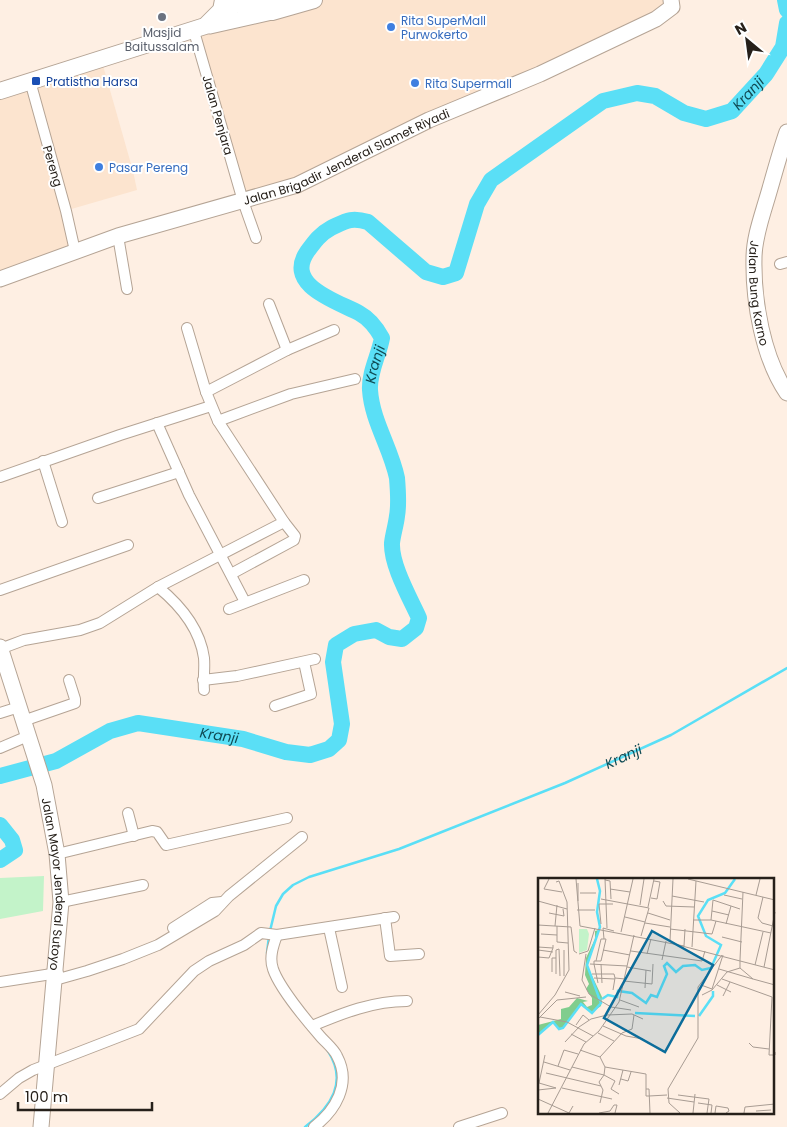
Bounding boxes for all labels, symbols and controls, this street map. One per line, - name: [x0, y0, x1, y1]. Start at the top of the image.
- marker: Masjid Baitussalam: [156, 11, 168, 23]
- place label: Rita SuperMall Purwokerto: [401, 12, 486, 43]
- north arrow: [722, 15, 772, 65]
- text: N: [731, 17, 750, 40]
- marker: Rita SuperMall Purwokerto: [385, 21, 397, 33]
- place label: Masjid Baitussalam: [125, 24, 199, 55]
- water label: Kranji: [728, 72, 769, 114]
- place label: Pratistha Harsa: [46, 73, 138, 90]
- street label: Jalan Penjara: [199, 73, 237, 157]
- marker: Pratistha Harsa: [30, 75, 42, 87]
- place label: Rita Supermall: [425, 75, 512, 92]
- marker: Rita Supermall: [409, 77, 421, 89]
- street label: Jalan Brigadir Jenderal Slamet Riyadi: [241, 104, 452, 208]
- street label: Pereng: [39, 143, 67, 189]
- place label: Pasar Pereng: [109, 159, 188, 176]
- marker: Pasar Pereng: [93, 161, 105, 173]
- street label: Jalan Bung Karno: [745, 239, 774, 348]
- water label: Kranji: [360, 342, 390, 385]
- water label: Kranji: [198, 723, 241, 748]
- water label: Kranji: [602, 739, 646, 774]
- street label: Jalan Mayor Jenderal Sutoyo: [38, 796, 70, 972]
- inset map: [538, 878, 774, 1114]
- scale bar: [18, 1080, 151, 1112]
- text: 100 m: [25, 1086, 68, 1107]

